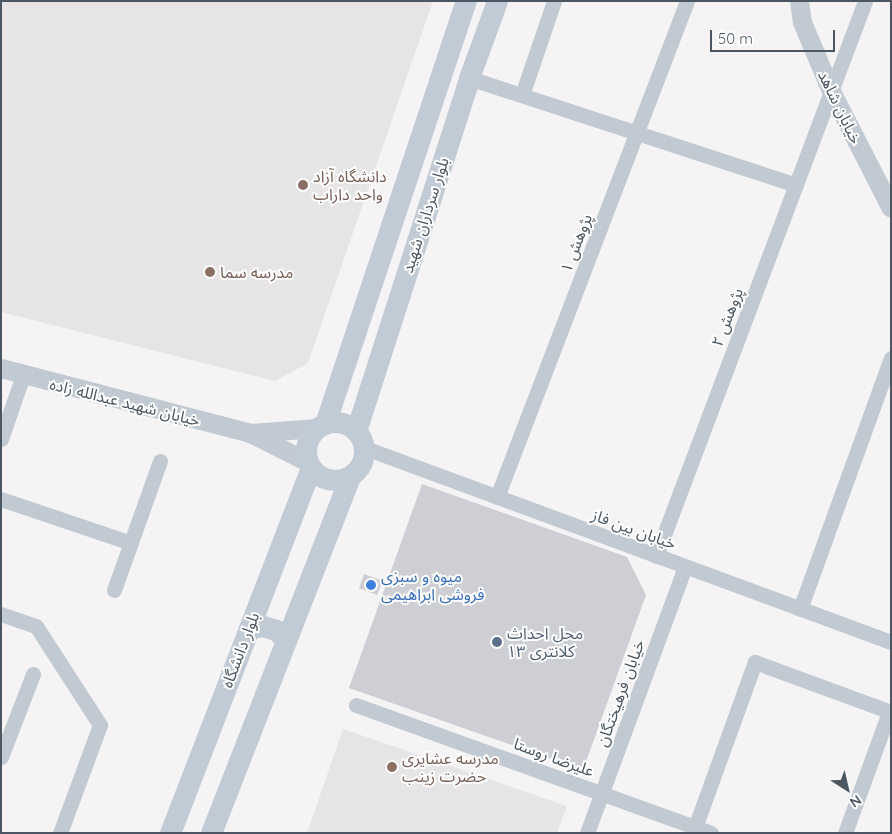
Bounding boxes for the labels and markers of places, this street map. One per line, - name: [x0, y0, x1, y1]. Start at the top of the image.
- place label: دانشگاه آزاد واحد داراب: [313, 166, 387, 204]
- marker: دانشگاه آزاد واحد داراب: [297, 179, 309, 191]
- place label: مدرسه سما: [220, 262, 293, 282]
- marker: مدرسه سما: [204, 266, 216, 278]
- place label: میوه و سبزی فروشی ابراهیمی: [381, 566, 484, 604]
- marker: میوه و سبزی فروشی ابراهیمی: [365, 579, 377, 591]
- place label: محل احداث کلانتری ۱۳: [507, 623, 583, 661]
- marker: محل احداث کلانتری ۱۳: [491, 636, 503, 648]
- place label: مدرسه عشایری حضرت زینب: [402, 748, 499, 786]
- marker: مدرسه عشایری حضرت زینب: [386, 761, 398, 773]

